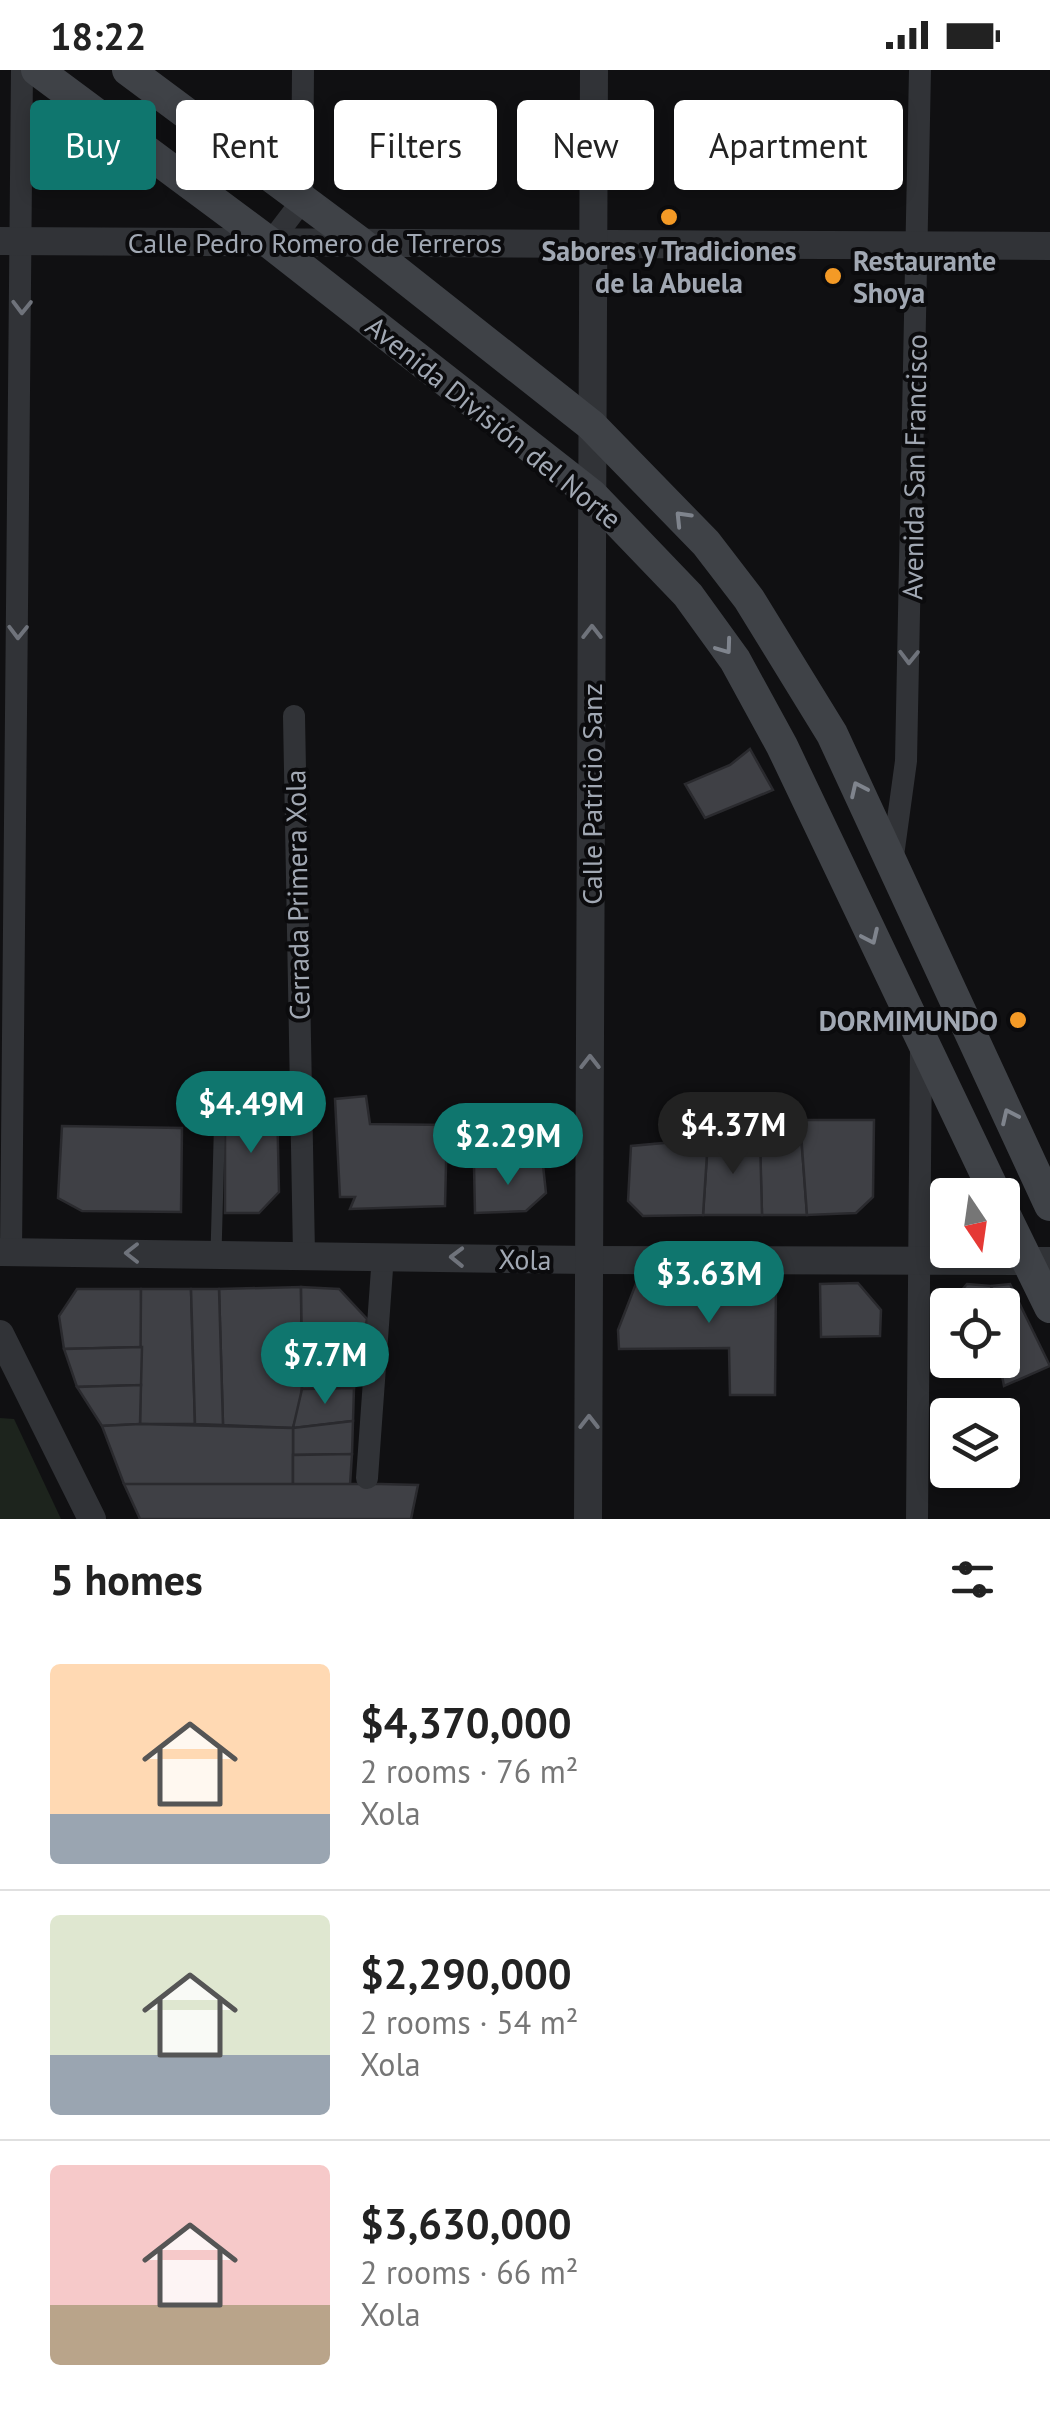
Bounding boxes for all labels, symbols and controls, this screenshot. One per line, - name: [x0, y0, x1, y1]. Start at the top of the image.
- text: 18:22: [50, 11, 146, 60]
- chip: Buy: [30, 100, 156, 190]
- chip: Rent: [176, 100, 314, 190]
- chip: Filters: [334, 100, 497, 190]
- chip: New: [517, 100, 654, 190]
- chip: Apartment: [674, 100, 903, 190]
- marker: Sabores y Tradiciones de la Abuela: [658, 206, 680, 228]
- street label: Calle Pedro Romero de Terreros: [128, 224, 502, 261]
- place label: Sabores y Tradiciones de la Abuela: [542, 232, 797, 301]
- place label: Restaurante Shoya: [853, 242, 996, 311]
- marker: Restaurante Shoya: [822, 265, 844, 287]
- one-way arrow: [11, 300, 32, 316]
- street label: Avenida División del Norte: [359, 307, 629, 537]
- street label: Avenida San Francisco: [893, 334, 935, 600]
- one-way arrow: [676, 511, 694, 530]
- one-way arrow: [581, 623, 602, 639]
- one-way arrow: [7, 626, 29, 641]
- one-way arrow: [714, 636, 731, 654]
- one-way arrow: [898, 650, 920, 666]
- street label: Calle Patricio Sanz: [573, 683, 610, 905]
- street label: Cerrada Primera Xola: [276, 770, 318, 1020]
- one-way arrow: [850, 782, 870, 800]
- one-way arrow: [859, 927, 879, 945]
- place label: DORMIMUNDO: [819, 1002, 998, 1039]
- marker: DORMIMUNDO: [1007, 1009, 1029, 1031]
- one-way arrow: [579, 1053, 601, 1068]
- pin: $4.49M: [170, 1071, 332, 1156]
- text: $4.49M: [198, 1082, 304, 1124]
- pin: $4.37M: [652, 1092, 814, 1177]
- pin: $2.29M: [427, 1103, 589, 1188]
- text: $4.37M: [680, 1103, 786, 1145]
- one-way arrow: [1002, 1108, 1022, 1126]
- text: $2.29M: [455, 1114, 561, 1156]
- north arrow: [930, 1178, 1020, 1268]
- map controls: [930, 1178, 1020, 1488]
- street label: Xola: [498, 1240, 552, 1278]
- pin: $3.63M: [628, 1241, 790, 1326]
- one-way arrow: [124, 1242, 140, 1263]
- one-way arrow: [449, 1246, 465, 1267]
- text: $3.63M: [656, 1252, 762, 1294]
- button: locate: [930, 1288, 1020, 1378]
- pin: $7.7M: [255, 1322, 395, 1407]
- text: $7.7M: [283, 1333, 367, 1375]
- button: layers: [930, 1398, 1020, 1488]
- one-way arrow: [578, 1413, 599, 1429]
- text: 5 homes: [50, 1552, 203, 1607]
- icon: filters: [945, 1552, 1000, 1607]
- text: $4,370,000: [360, 1695, 572, 1750]
- icon: home: [130, 1704, 250, 1824]
- text: 2 rooms · 76 m²: [360, 1750, 578, 1792]
- text: Xola: [360, 1792, 421, 1834]
- text: $2,290,000: [360, 1946, 572, 2001]
- icon: home: [130, 1955, 250, 2075]
- text: 2 rooms · 54 m²: [360, 2001, 578, 2043]
- text: Xola: [360, 2043, 421, 2085]
- text: $3,630,000: [360, 2196, 572, 2251]
- icon: home: [130, 2205, 250, 2325]
- text: 2 rooms · 66 m²: [360, 2251, 578, 2293]
- text: Xola: [360, 2293, 421, 2335]

